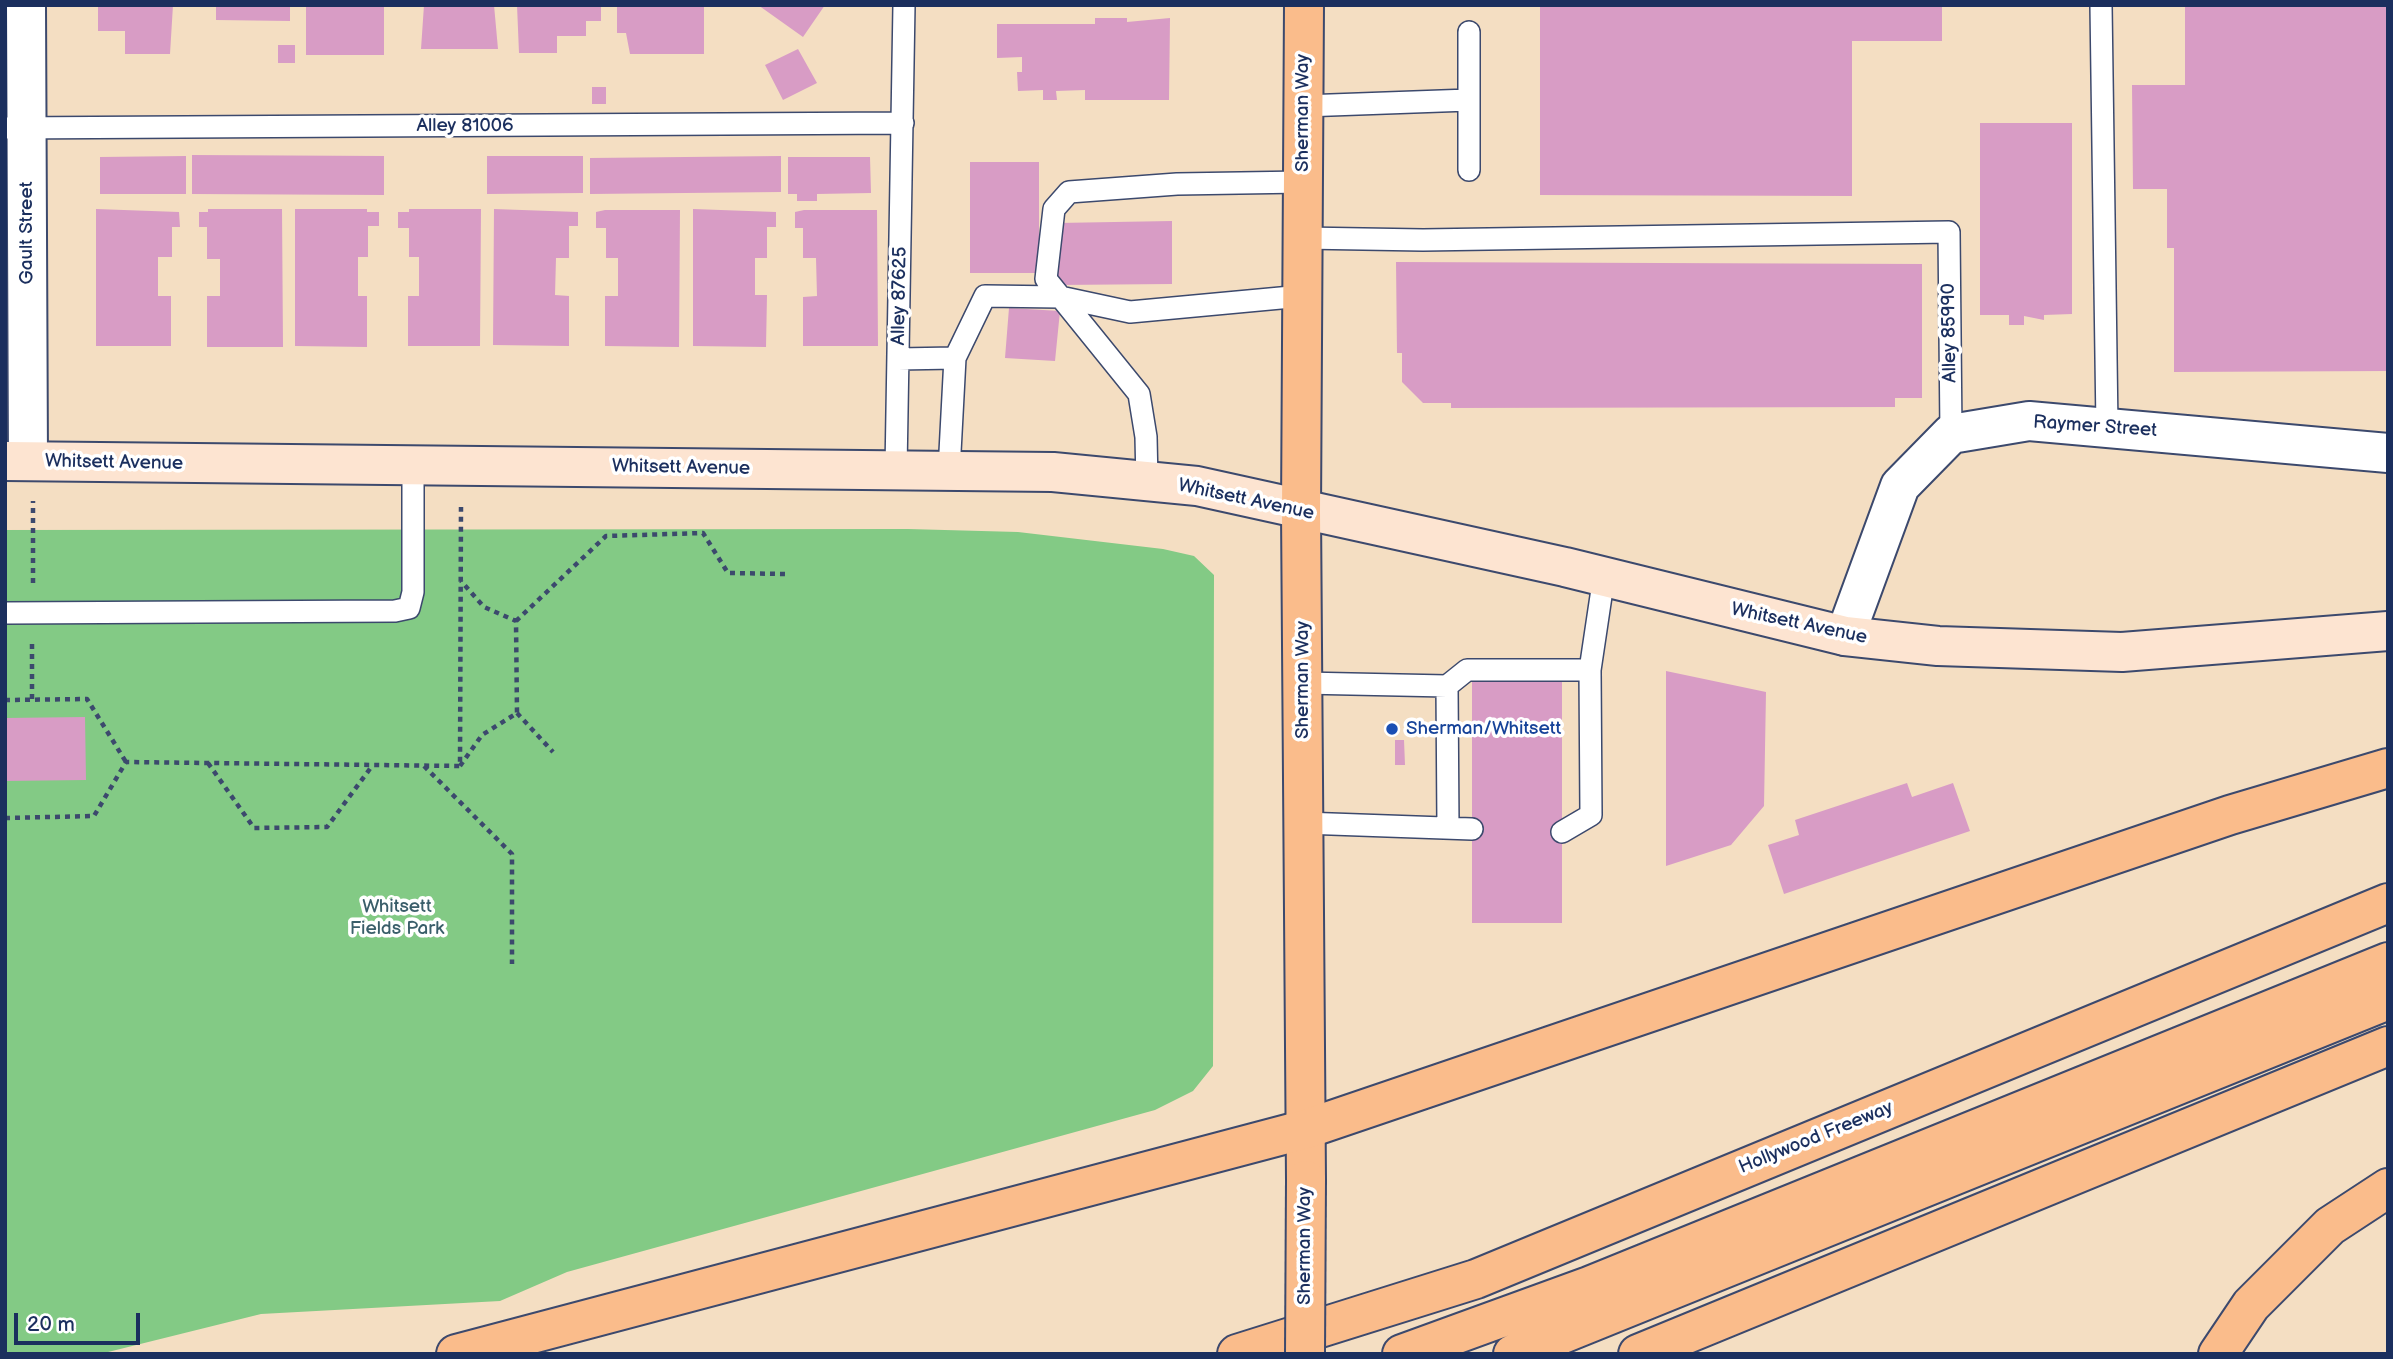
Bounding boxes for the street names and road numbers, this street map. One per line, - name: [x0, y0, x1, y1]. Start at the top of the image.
- street label: Sherman Way: [1292, 54, 1314, 172]
- street label: Alley 81006: [416, 115, 514, 137]
- street label: Gault Street: [16, 182, 38, 284]
- street label: Alley 87625: [888, 246, 912, 346]
- street label: Alley 85990: [1938, 283, 1962, 383]
- street label: Raymer Street: [2032, 411, 2158, 443]
- street label: Whitsett Avenue: [45, 450, 183, 476]
- street label: Whitsett Avenue: [612, 455, 750, 481]
- street label: Whitsett Avenue: [1176, 474, 1316, 526]
- street label: Whitsett Avenue: [1729, 598, 1869, 650]
- street label: Sherman Way: [1292, 621, 1314, 739]
- street label: Hollywood Freeway: [1736, 1097, 1896, 1179]
- street label: Sherman Way: [1294, 1187, 1316, 1305]

